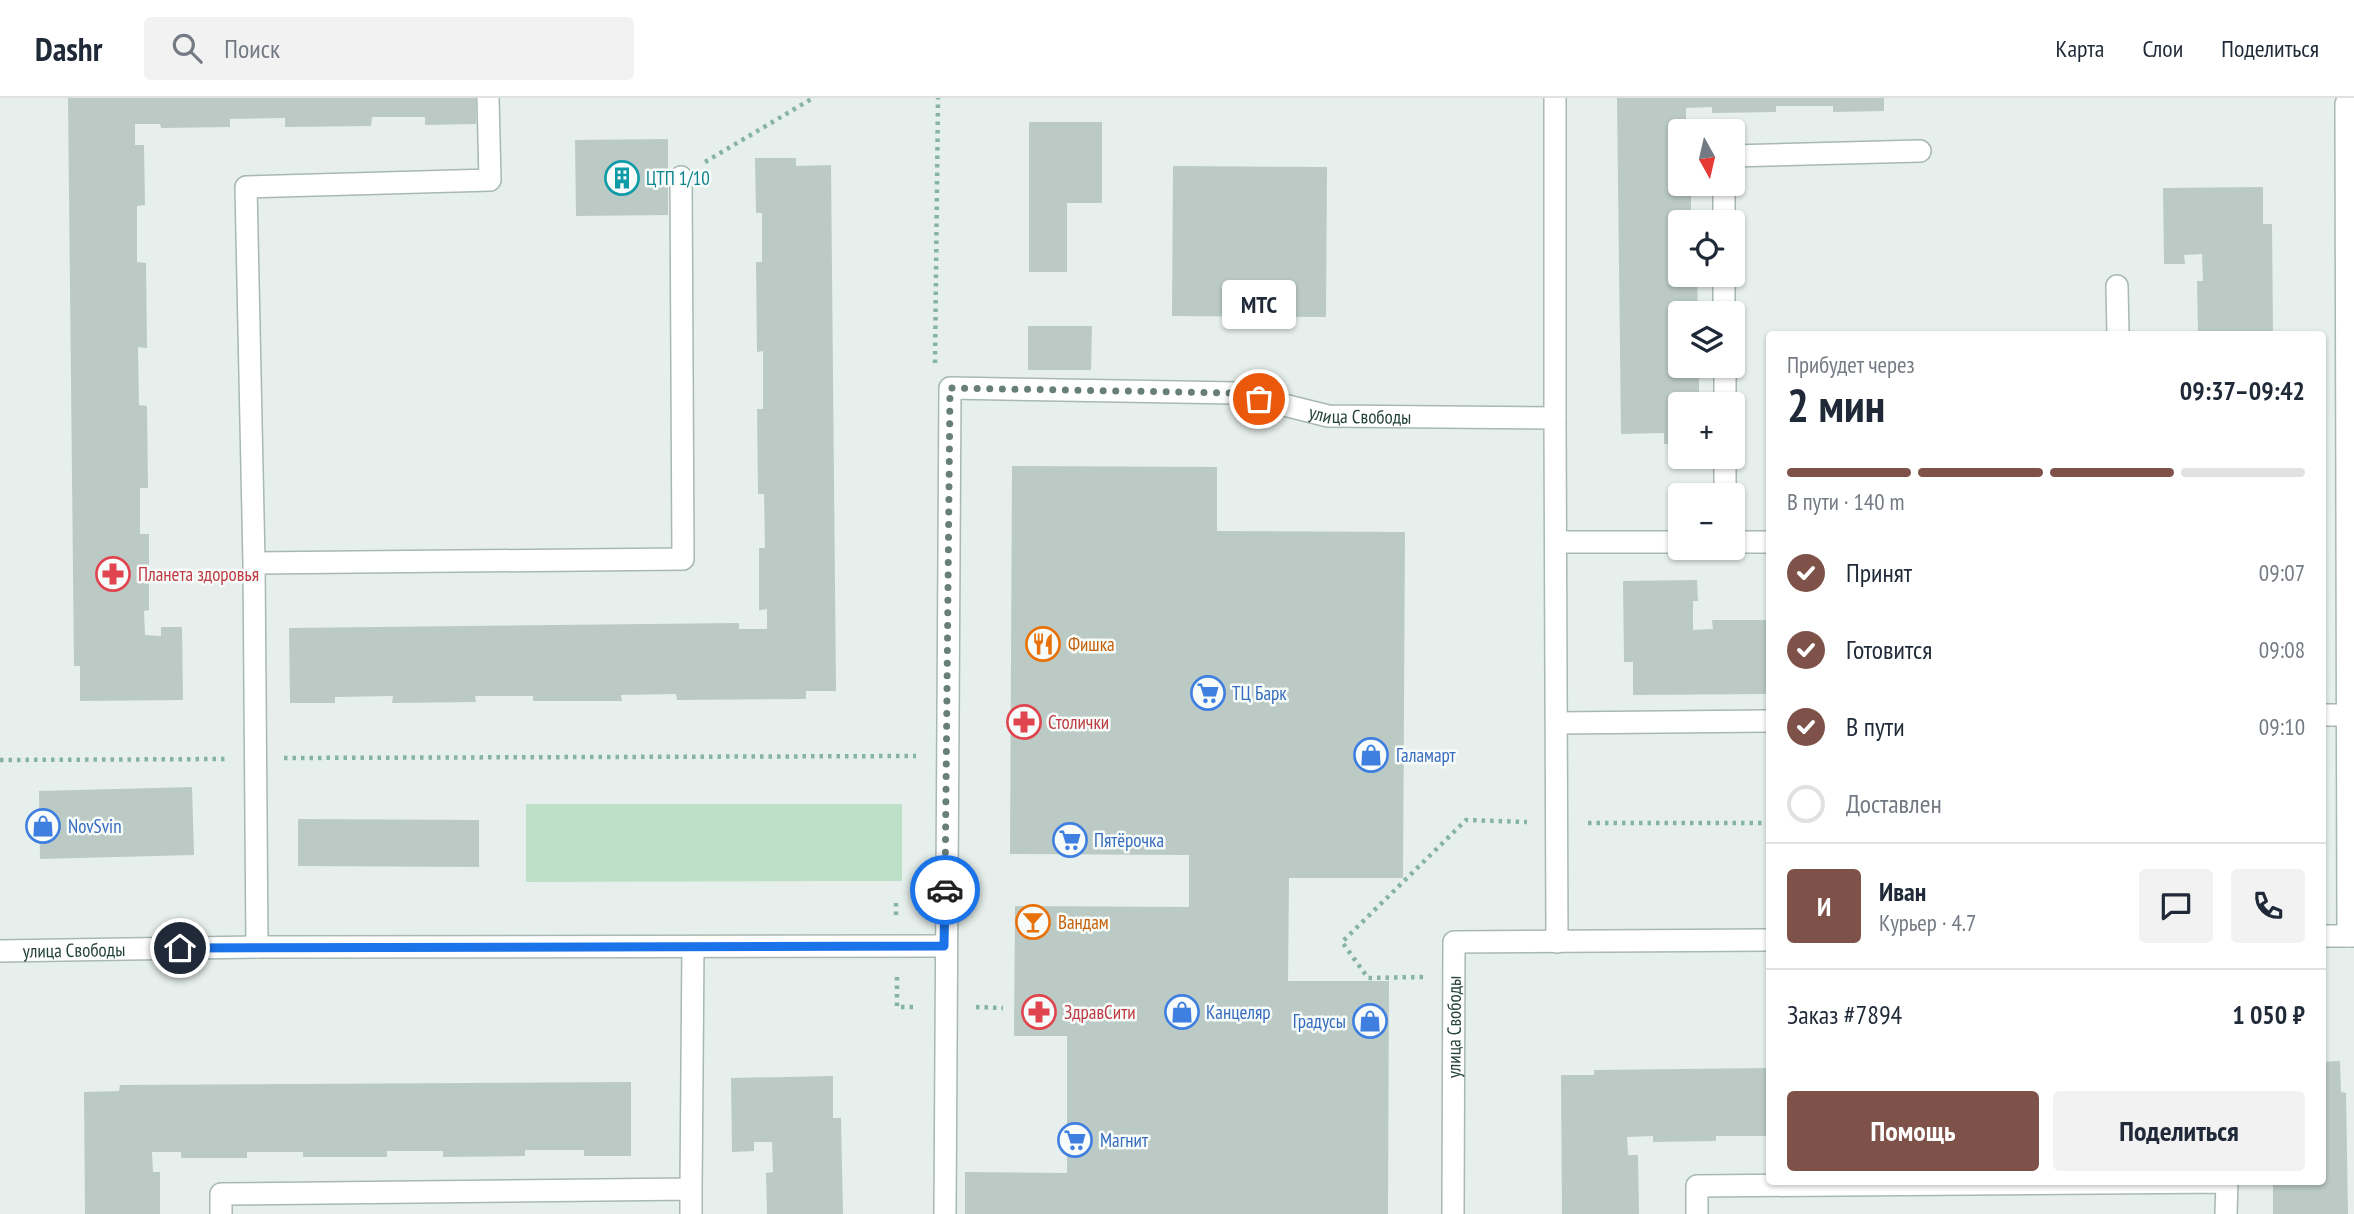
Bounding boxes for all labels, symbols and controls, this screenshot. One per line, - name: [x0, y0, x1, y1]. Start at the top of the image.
- search box: [144, 17, 634, 80]
- text: Dashr: [35, 27, 102, 70]
- icon: search: [168, 29, 206, 67]
- text: Поиск: [224, 32, 280, 65]
- text: Карта: [2056, 33, 2104, 64]
- text: Слои: [2142, 33, 2183, 64]
- text: Поделиться: [2221, 33, 2319, 64]
- north arrow: [1668, 119, 1745, 196]
- map controls: [1668, 119, 1745, 560]
- building icon: ЦТП 1/10: [603, 159, 641, 197]
- place label: ЦТП 1/10: [646, 166, 710, 190]
- button: locate: [1668, 210, 1745, 287]
- callout: МТС: [1222, 280, 1296, 329]
- text: МТС: [1241, 290, 1277, 319]
- button: layers: [1668, 301, 1745, 378]
- text: Прибудет через: [1787, 350, 1915, 379]
- pin: [1229, 369, 1289, 429]
- text: 09:37–09:42: [2180, 374, 2305, 407]
- text: 2 мин: [1787, 375, 1885, 435]
- icon: bag: [1240, 380, 1278, 418]
- button: +: [1668, 392, 1745, 469]
- street label: улица Свободы: [1306, 400, 1412, 429]
- button: −: [1668, 483, 1745, 560]
- text: В пути · 140 m: [1787, 487, 1904, 516]
- icon: check: [1787, 554, 1825, 592]
- pharmacy icon: Планета здоровья: [94, 555, 132, 593]
- text: Принят: [1846, 556, 1912, 589]
- text: 09:07: [2259, 558, 2305, 587]
- place label: Планета здоровья: [138, 562, 259, 586]
- restaurant icon: Фишка: [1024, 625, 1062, 663]
- icon: check: [1787, 631, 1825, 669]
- place label: Фишка: [1068, 632, 1115, 656]
- text: Готовится: [1846, 633, 1932, 666]
- text: 09:08: [2259, 635, 2305, 664]
- supermarket icon: ТЦ Барк: [1189, 674, 1227, 712]
- place label: ТЦ Барк: [1232, 681, 1287, 705]
- pharmacy icon: Столички: [1005, 703, 1043, 741]
- icon: check: [1787, 708, 1825, 746]
- place label: Столички: [1048, 710, 1109, 734]
- text: В пути: [1846, 710, 1905, 743]
- text: 09:10: [2259, 712, 2305, 741]
- shop icon: Галамарт: [1352, 736, 1390, 774]
- place label: Галамарт: [1396, 743, 1457, 767]
- text: Доставлен: [1846, 787, 1942, 820]
- shop icon: NovSvin: [24, 807, 62, 845]
- place label: NovSvin: [68, 814, 122, 838]
- supermarket icon: Пятёрочка: [1051, 821, 1089, 859]
- place label: Пятёрочка: [1094, 828, 1164, 852]
- courier: [910, 855, 980, 925]
- button: chat: [2139, 869, 2213, 943]
- button: phone: [2231, 869, 2305, 943]
- icon: car: [926, 871, 964, 909]
- text: Иван: [1879, 875, 1926, 908]
- text: И: [1817, 890, 1831, 923]
- bar icon: Вандам: [1014, 903, 1052, 941]
- text: Курьер · 4.7: [1879, 908, 1976, 937]
- place label: Вандам: [1058, 910, 1109, 934]
- pin: [150, 918, 210, 978]
- icon: home: [161, 929, 199, 967]
- street label: улица Свободы: [22, 937, 125, 963]
- street label: улица Свободы: [1441, 976, 1466, 1078]
- pharmacy icon: ЗдравСити: [1020, 993, 1058, 1031]
- shop icon: Канцеляр: [1163, 993, 1201, 1031]
- text: Заказ #7894: [1787, 998, 1902, 1031]
- text: 1 050 ₽: [2232, 998, 2305, 1031]
- place label: ЗдравСити: [1064, 1000, 1136, 1024]
- place label: Канцеляр: [1206, 1000, 1271, 1024]
- shop icon: Градусы: [1351, 1002, 1389, 1040]
- place label: Градусы: [1293, 1009, 1346, 1033]
- button: Помощь: [1787, 1091, 2039, 1171]
- button: Поделиться: [2053, 1091, 2305, 1171]
- supermarket icon: Магнит: [1056, 1121, 1094, 1159]
- place label: Магнит: [1100, 1128, 1149, 1152]

